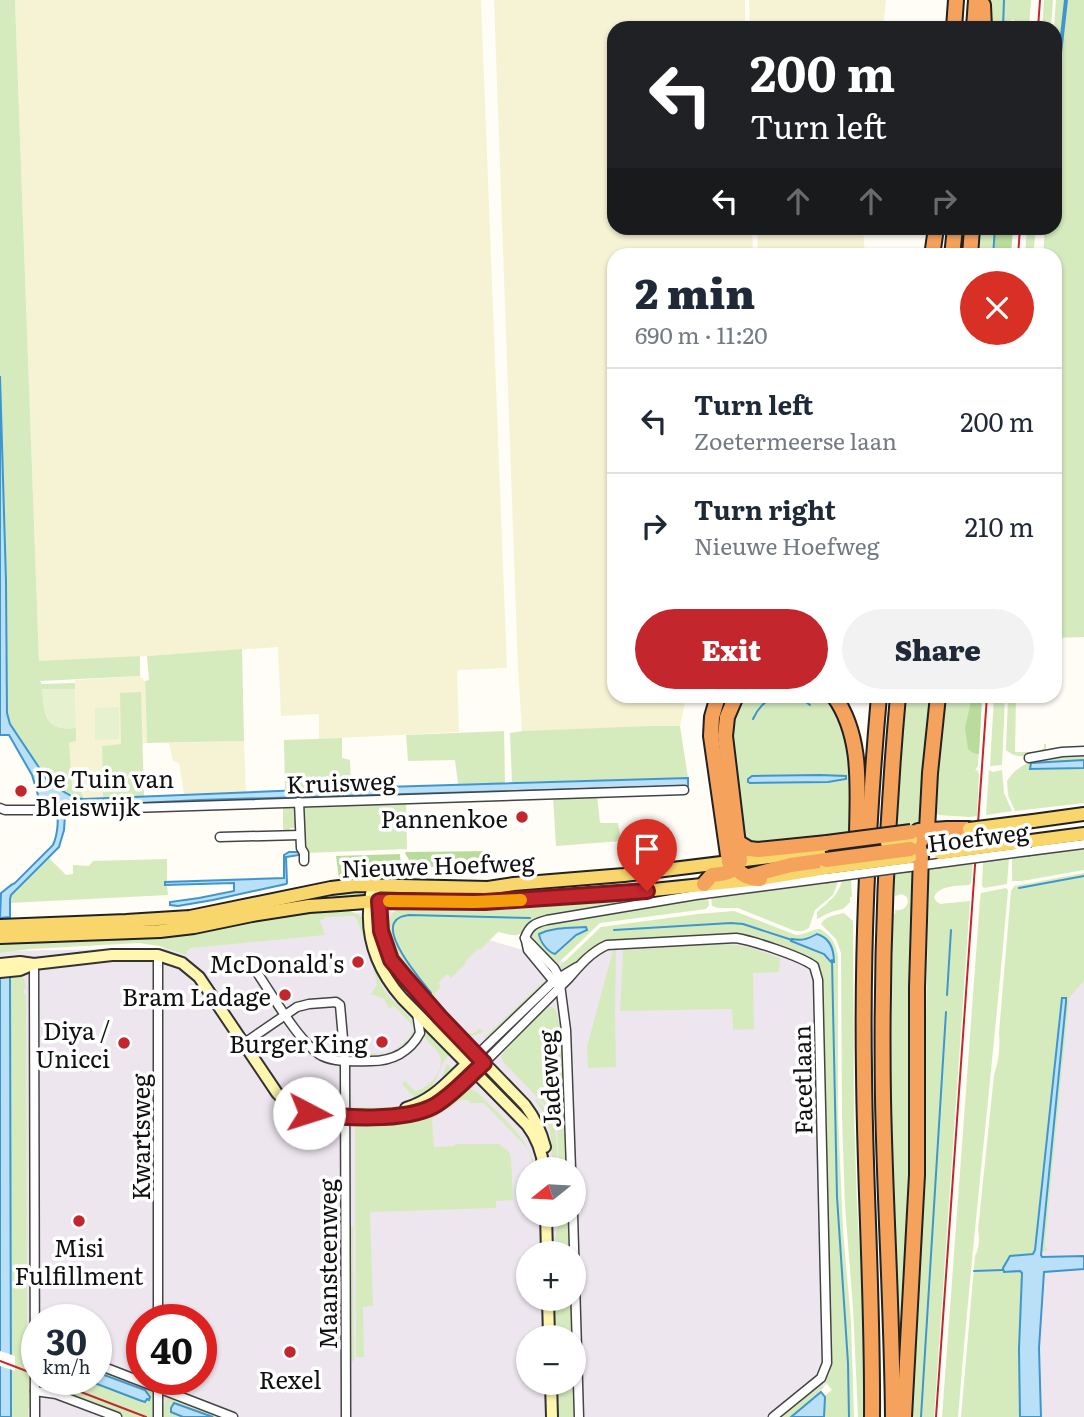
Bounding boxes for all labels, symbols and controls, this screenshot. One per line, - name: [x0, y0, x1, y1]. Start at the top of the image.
- text: 200 m: [750, 34, 895, 107]
- icon: left: [635, 49, 726, 140]
- text: Turn left: [750, 101, 887, 149]
- icon: left: [706, 182, 744, 220]
- icon: ahead: [779, 182, 817, 220]
- icon: ahead: [852, 182, 890, 220]
- icon: right: [925, 182, 963, 220]
- text: 2 min: [635, 260, 755, 322]
- button: close: [960, 271, 1034, 345]
- text: 690 m · 11:20: [635, 317, 768, 351]
- text: Turn left: [694, 384, 813, 423]
- text: 200 m: [960, 401, 1034, 440]
- icon: left: [635, 402, 673, 440]
- text: Zoetermeerse laan: [694, 423, 897, 457]
- text: Turn right: [694, 489, 836, 528]
- text: 210 m: [965, 506, 1034, 545]
- icon: right: [635, 507, 673, 545]
- text: Nieuwe Hoefweg: [694, 528, 880, 562]
- button: Exit: [635, 609, 828, 689]
- button: Share: [842, 609, 1034, 689]
- place label: De Tuin van Bleiswijk: [35, 760, 174, 823]
- street label: Kruisweg: [286, 762, 397, 800]
- marker: De Tuin van Bleiswijk: [13, 783, 29, 799]
- place label: Pannenkoe: [380, 800, 508, 835]
- marker: Pannenkoe: [514, 809, 530, 825]
- street label: Hoefweg: [925, 812, 1031, 860]
- pin: [617, 819, 677, 891]
- icon: arrive: [628, 830, 666, 868]
- street label: Nieuwe Hoefweg: [341, 843, 536, 885]
- place label: McDonald's: [209, 945, 344, 980]
- marker: McDonald's: [350, 954, 366, 970]
- place label: Bram Ladage: [122, 978, 271, 1013]
- marker: Bram Ladage: [277, 987, 293, 1003]
- place label: Diya / Unicci: [35, 1012, 110, 1075]
- place label: Burger King: [229, 1025, 369, 1060]
- street label: Facetlaan: [783, 1025, 819, 1135]
- street label: Jadeweg: [528, 1029, 568, 1129]
- marker: Burger King: [374, 1034, 390, 1050]
- marker: Diya / Unicci: [116, 1035, 132, 1051]
- street label: Kwartsweg: [122, 1073, 157, 1201]
- position arrow: [272, 1076, 346, 1150]
- north arrow: [516, 1157, 586, 1227]
- map controls: [516, 1157, 586, 1395]
- street label: Maansteenweg: [309, 1178, 344, 1349]
- marker: Misi Fulfillment: [71, 1213, 87, 1229]
- place label: Misi Fulfillment: [14, 1229, 144, 1292]
- button: +: [516, 1241, 586, 1311]
- speed limit sign: 40: [126, 1304, 217, 1395]
- text: 30: [46, 1314, 87, 1366]
- button: −: [516, 1325, 586, 1395]
- marker: Rexel: [282, 1344, 298, 1360]
- text: km/h: [43, 1353, 90, 1380]
- place label: Rexel: [259, 1361, 321, 1396]

